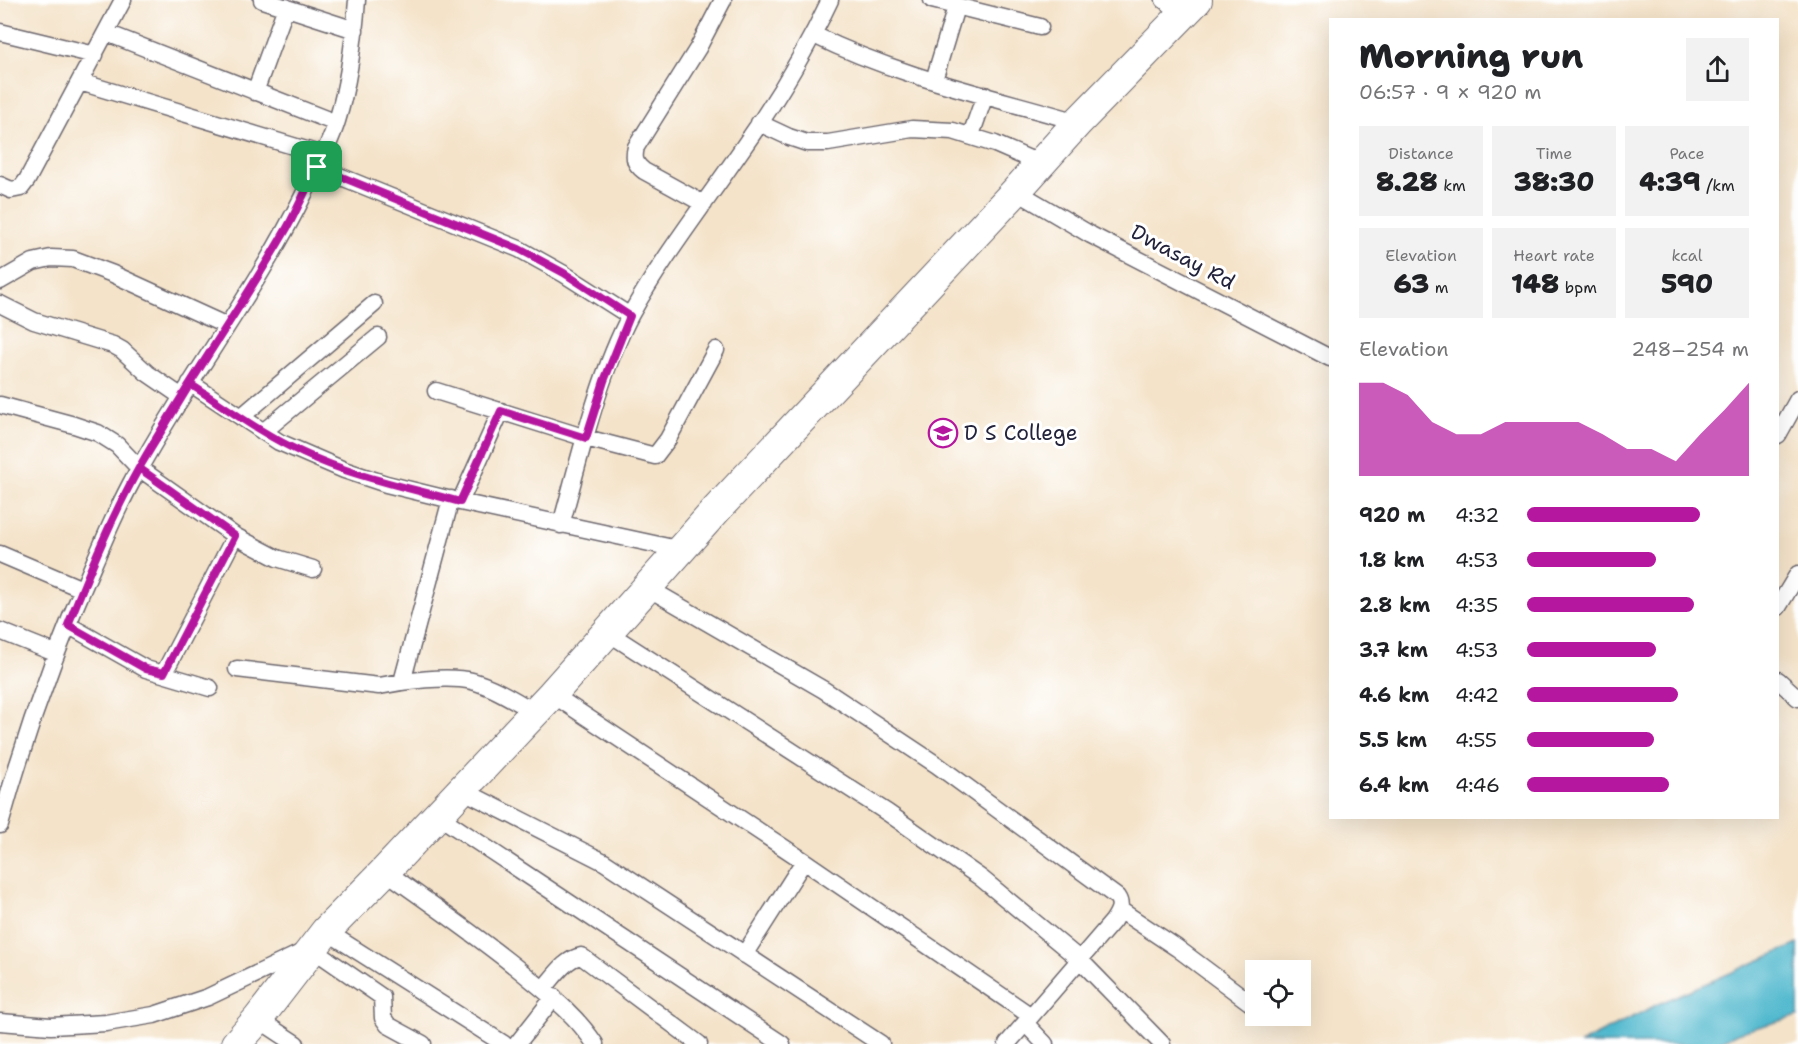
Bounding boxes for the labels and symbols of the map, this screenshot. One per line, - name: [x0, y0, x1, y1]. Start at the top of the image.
- pin: [291, 141, 342, 192]
- street label: Dwasay Rd: [1126, 218, 1240, 296]
- school or university icon: D S College: [927, 417, 959, 449]
- place label: D S College: [964, 419, 1078, 447]

